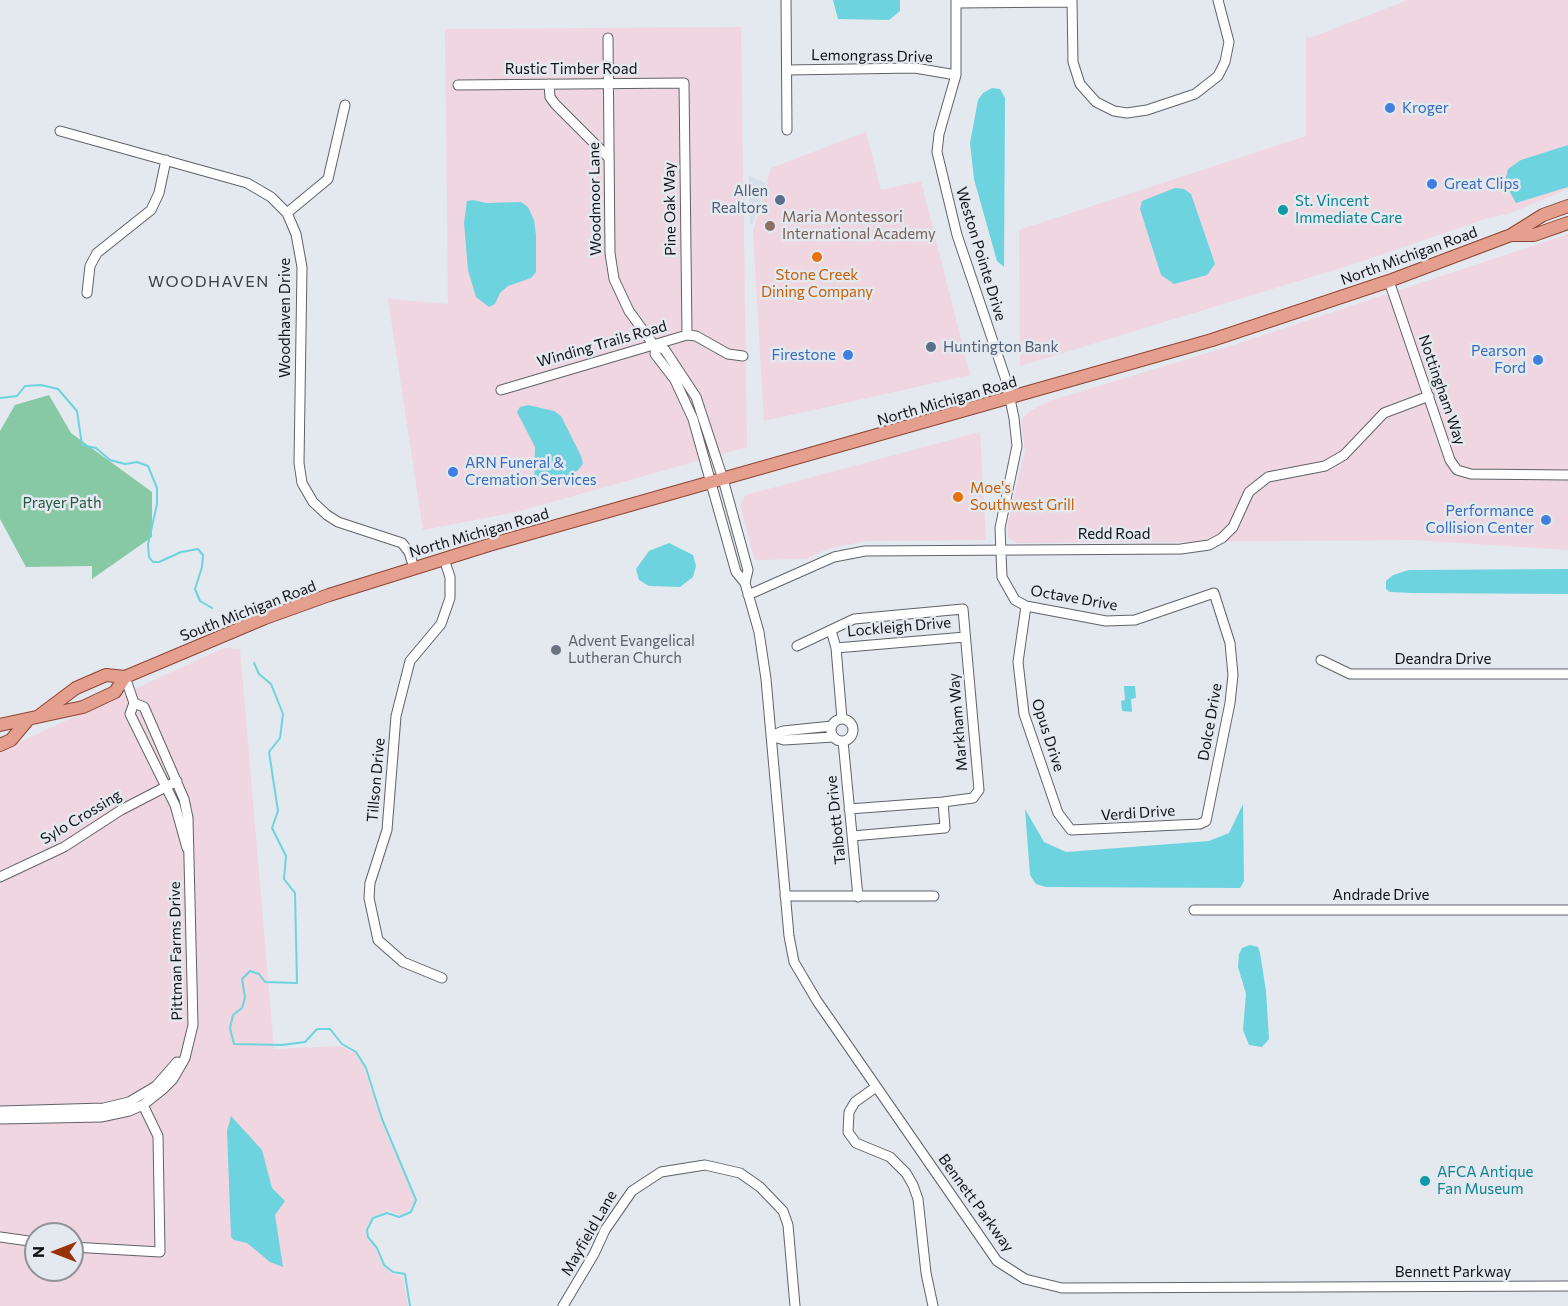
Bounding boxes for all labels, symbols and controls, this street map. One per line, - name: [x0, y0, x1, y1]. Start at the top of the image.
- street label: Lemongrass Drive: [811, 46, 933, 66]
- street label: Rustic Timber Road: [505, 60, 637, 78]
- place label: Kroger: [1402, 99, 1449, 117]
- marker: Kroger: [1383, 101, 1397, 115]
- street label: Woodmoor Lane: [585, 142, 605, 256]
- street label: Pine Oak Way: [660, 162, 680, 256]
- place label: Great Clips: [1444, 175, 1519, 193]
- marker: Great Clips: [1425, 177, 1439, 191]
- place label: Allen Realtors: [711, 182, 768, 217]
- street label: Weston Pointe Drive: [952, 185, 1010, 323]
- place label: St. Vincent Immediate Care: [1295, 192, 1402, 227]
- marker: Allen Realtors: [773, 193, 787, 207]
- marker: St. Vincent Immediate Care: [1276, 203, 1290, 217]
- place label: Maria Montessori International Academy: [782, 208, 936, 243]
- marker: Maria Montessori International Academy: [763, 219, 777, 233]
- street label: North Michigan Road: [1338, 223, 1480, 289]
- marker: Stone Creek Dining Company: [810, 250, 824, 264]
- street label: Woodhaven Drive: [276, 258, 294, 378]
- place label: Stone Creek Dining Company: [761, 266, 873, 301]
- district label: WOODHAVEN: [148, 272, 270, 292]
- street label: Winding Trails Road: [535, 317, 669, 371]
- street label: Nottingham Way: [1415, 333, 1469, 447]
- place label: Huntington Bank: [943, 338, 1059, 356]
- marker: Huntington Bank: [924, 340, 938, 354]
- place label: Pearson Ford: [1471, 342, 1526, 377]
- place label: Firestone: [772, 346, 836, 364]
- marker: Firestone: [841, 348, 855, 362]
- marker: Pearson Ford: [1531, 353, 1545, 367]
- street label: North Michigan Road: [875, 372, 1019, 430]
- place label: ARN Funeral & Cremation Services: [465, 454, 597, 489]
- marker: ARN Funeral & Cremation Services: [446, 465, 460, 479]
- place label: Moe's Southwest Grill: [970, 479, 1075, 514]
- marker: Moe's Southwest Grill: [951, 490, 965, 504]
- park label: Prayer Path: [22, 494, 102, 512]
- place label: Performance Collision Center: [1425, 502, 1534, 537]
- street label: North Michigan Road: [407, 504, 551, 562]
- marker: Performance Collision Center: [1539, 513, 1553, 527]
- street label: Redd Road: [1078, 525, 1150, 543]
- street label: South Michigan Road: [177, 577, 319, 645]
- street label: Octave Drive: [1029, 582, 1119, 614]
- street label: Lockleigh Drive: [846, 613, 952, 641]
- place label: Advent Evangelical Lutheran Church: [568, 632, 695, 667]
- marker: Advent Evangelical Lutheran Church: [549, 643, 563, 657]
- street label: Deandra Drive: [1395, 650, 1491, 668]
- street label: Markham Way: [945, 672, 971, 772]
- street label: Dolce Drive: [1194, 682, 1226, 762]
- street label: Opus Drive: [1028, 696, 1068, 774]
- street label: Tillson Drive: [363, 737, 389, 823]
- street label: Talbott Drive: [822, 775, 850, 865]
- street label: Sylo Crossing: [37, 786, 125, 848]
- street label: Verdi Drive: [1100, 801, 1176, 825]
- street label: Pittman Farms Drive: [166, 881, 186, 1021]
- street label: Andrade Drive: [1333, 886, 1429, 904]
- street label: Bennett Parkway: [934, 1151, 1018, 1255]
- place label: AFCA Antique Fan Museum: [1437, 1163, 1533, 1198]
- marker: AFCA Antique Fan Museum: [1418, 1174, 1432, 1188]
- street label: Mayfield Lane: [557, 1187, 621, 1279]
- north arrow: [24, 1222, 84, 1282]
- text: N: [28, 1246, 47, 1258]
- street label: Bennett Parkway: [1395, 1263, 1511, 1281]

